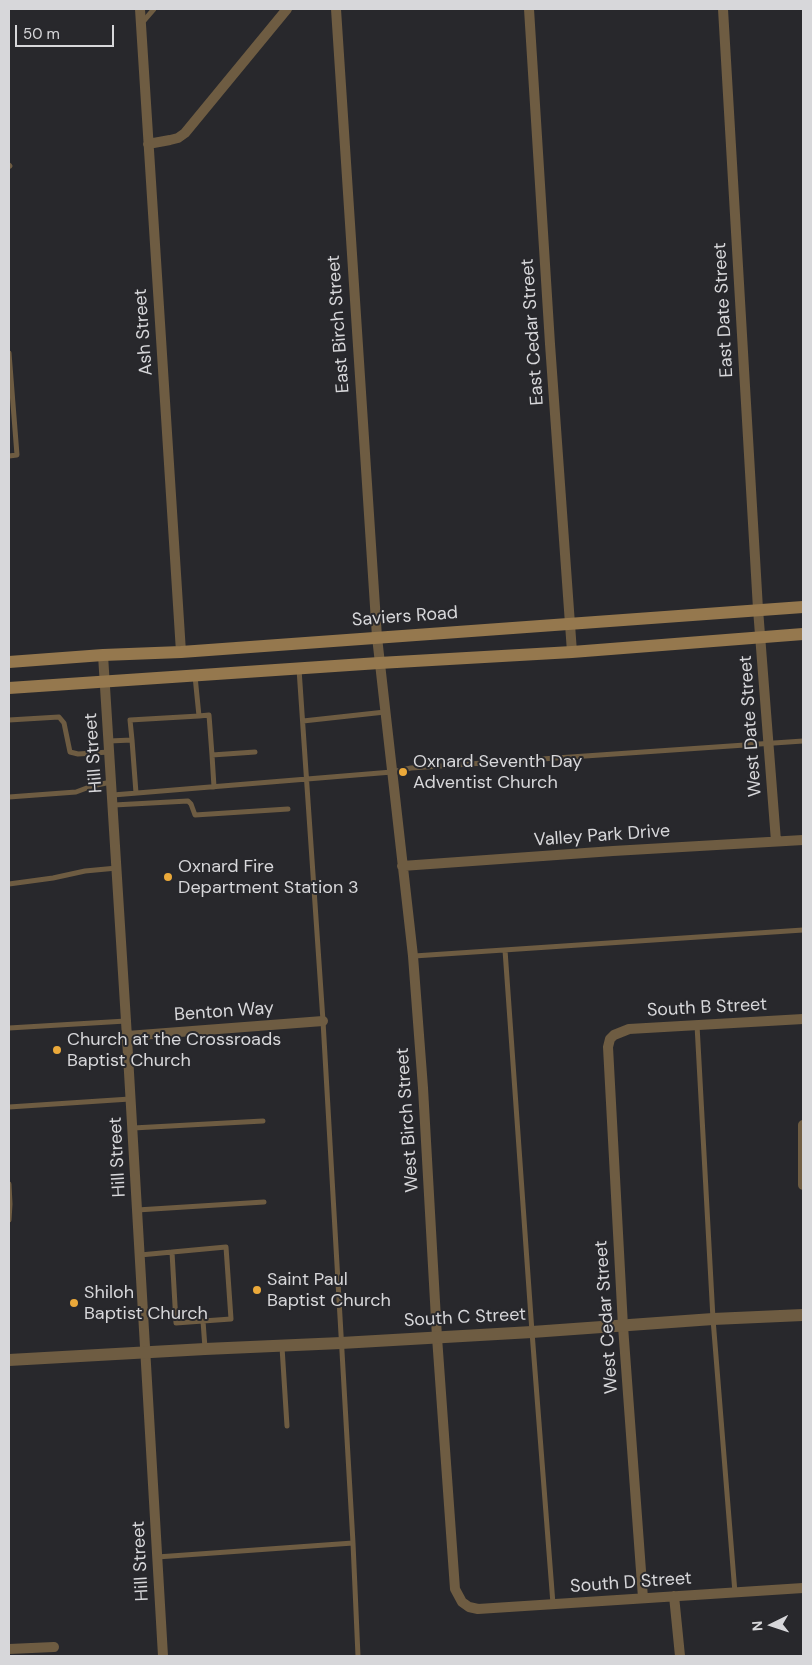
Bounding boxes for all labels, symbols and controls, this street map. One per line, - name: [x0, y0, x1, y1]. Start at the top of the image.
- scale bar: [18, 15, 116, 47]
- text: 50 m: [23, 24, 60, 44]
- street label: East Date Street: [710, 242, 738, 378]
- street label: East Birch Street: [323, 254, 355, 394]
- street label: East Cedar Street: [517, 258, 549, 406]
- street label: Ash Street: [130, 288, 158, 376]
- street label: Saviers Road: [351, 603, 459, 631]
- street label: West Date Street: [735, 654, 767, 798]
- street label: Hill Street: [80, 712, 108, 794]
- place label: Oxnard Seventh Day Adventist Church: [413, 751, 582, 794]
- marker: Oxnard Seventh Day Adventist Church: [397, 766, 409, 778]
- street label: Valley Park Drive: [533, 820, 671, 852]
- place label: Oxnard Fire Department Station 3: [178, 856, 359, 899]
- marker: Oxnard Fire Department Station 3: [162, 871, 174, 883]
- street label: South B Street: [646, 994, 768, 1022]
- street label: Benton Way: [173, 998, 275, 1026]
- place label: Church at the Crossroads Baptist Church: [67, 1029, 281, 1072]
- marker: Church at the Crossroads Baptist Church: [51, 1044, 63, 1056]
- street label: West Birch Street: [392, 1047, 424, 1193]
- street label: Hill Street: [105, 1116, 131, 1198]
- street label: West Cedar Street: [591, 1239, 623, 1395]
- place label: Saint Paul Baptist Church: [267, 1269, 391, 1312]
- place label: Shiloh Baptist Church: [84, 1282, 208, 1325]
- marker: Saint Paul Baptist Church: [251, 1284, 263, 1296]
- marker: Shiloh Baptist Church: [68, 1297, 80, 1309]
- street label: South C Street: [403, 1304, 527, 1332]
- street label: Hill Street: [128, 1520, 154, 1602]
- street label: South D Street: [569, 1568, 693, 1598]
- north arrow: [747, 1600, 797, 1650]
- text: N: [748, 1620, 766, 1632]

